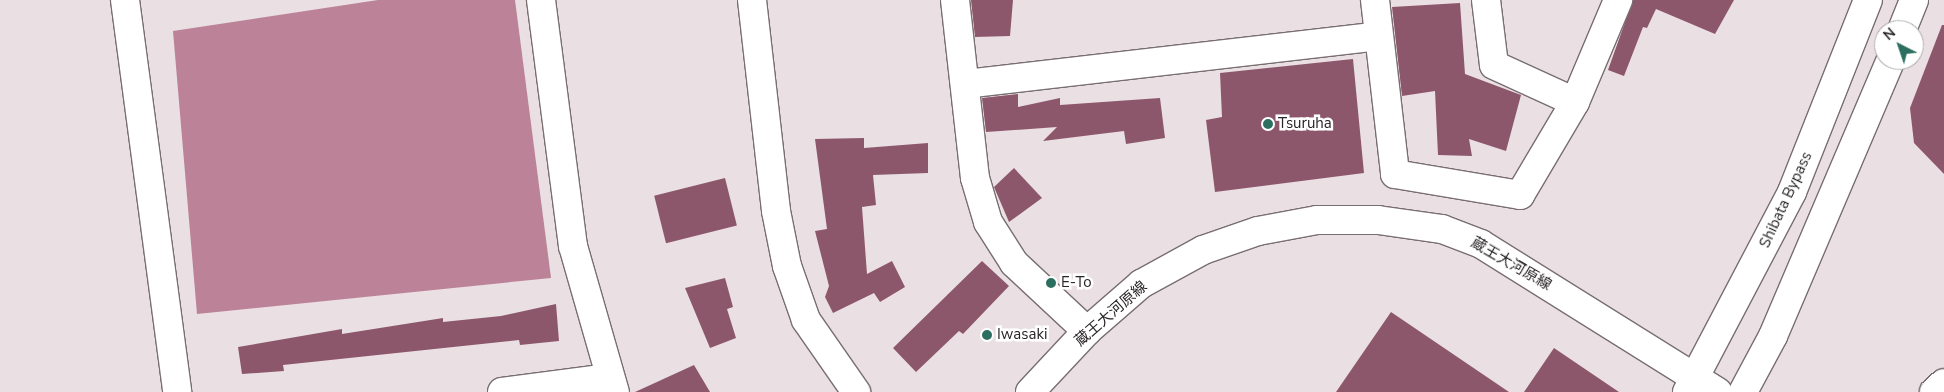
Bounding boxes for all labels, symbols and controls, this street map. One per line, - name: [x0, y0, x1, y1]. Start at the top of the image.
- north arrow: [1874, 20, 1924, 70]
- text: N: [1879, 23, 1900, 45]
- place label: Tsuruha: [1278, 115, 1332, 133]
- marker: Tsuruha: [1262, 118, 1274, 130]
- street label: Shibata Bypass: [1756, 149, 1816, 251]
- street label: 蔵王大河原線: [1468, 234, 1554, 294]
- place label: E-To: [1061, 274, 1092, 292]
- marker: E-To: [1045, 277, 1057, 289]
- street label: 蔵王大河原線: [1071, 278, 1151, 350]
- place label: Iwasaki: [997, 326, 1047, 344]
- marker: Iwasaki: [981, 329, 993, 341]

